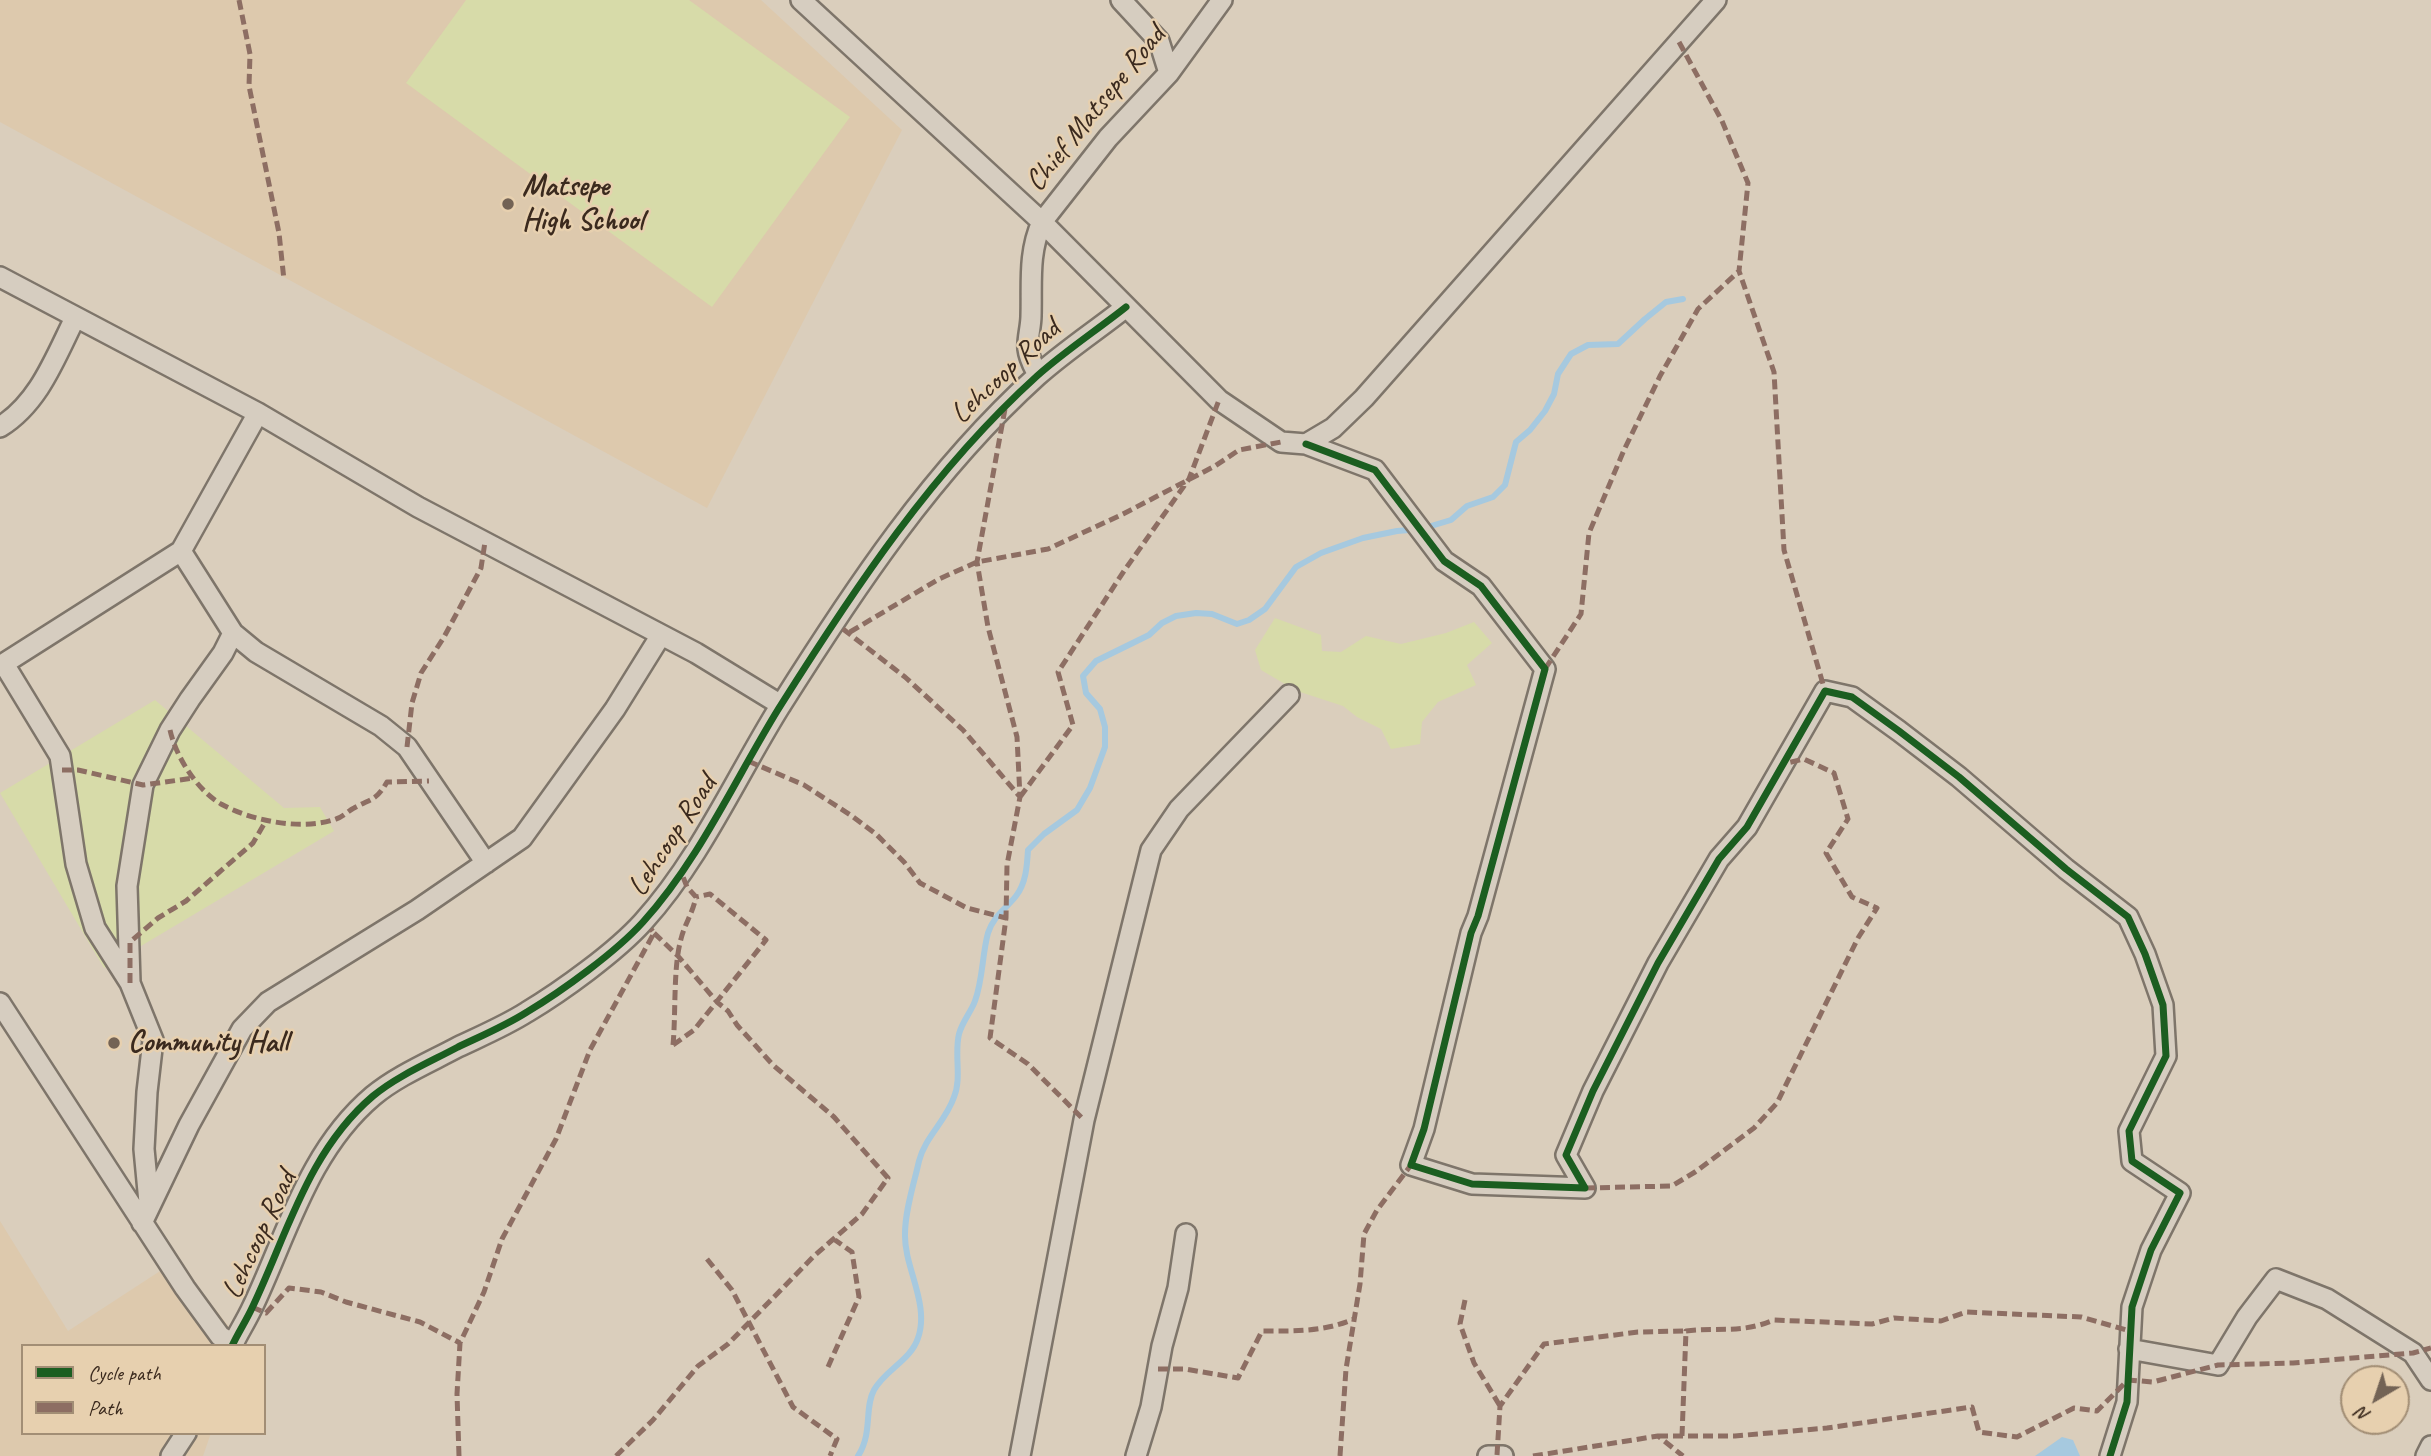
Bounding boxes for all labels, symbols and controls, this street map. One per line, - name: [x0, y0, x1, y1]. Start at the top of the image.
- street label: Chief Matsepe Road: [1018, 19, 1174, 199]
- place label: Matsepe High School: [522, 169, 644, 240]
- marker: Matsepe High School: [500, 196, 516, 212]
- street label: Lehcoop Road: [944, 312, 1068, 432]
- street label: Lehcoop Road: [621, 769, 725, 903]
- place label: Community Hall: [128, 1025, 288, 1061]
- marker: Community Hall: [106, 1035, 122, 1051]
- street label: Lehcoop Road: [215, 1165, 305, 1305]
- legend: [21, 1344, 266, 1435]
- text: Cycle path: [88, 1360, 161, 1386]
- north arrow: [2340, 1365, 2410, 1435]
- text: Path: [88, 1395, 123, 1421]
- text: N: [2351, 1402, 2375, 1428]

